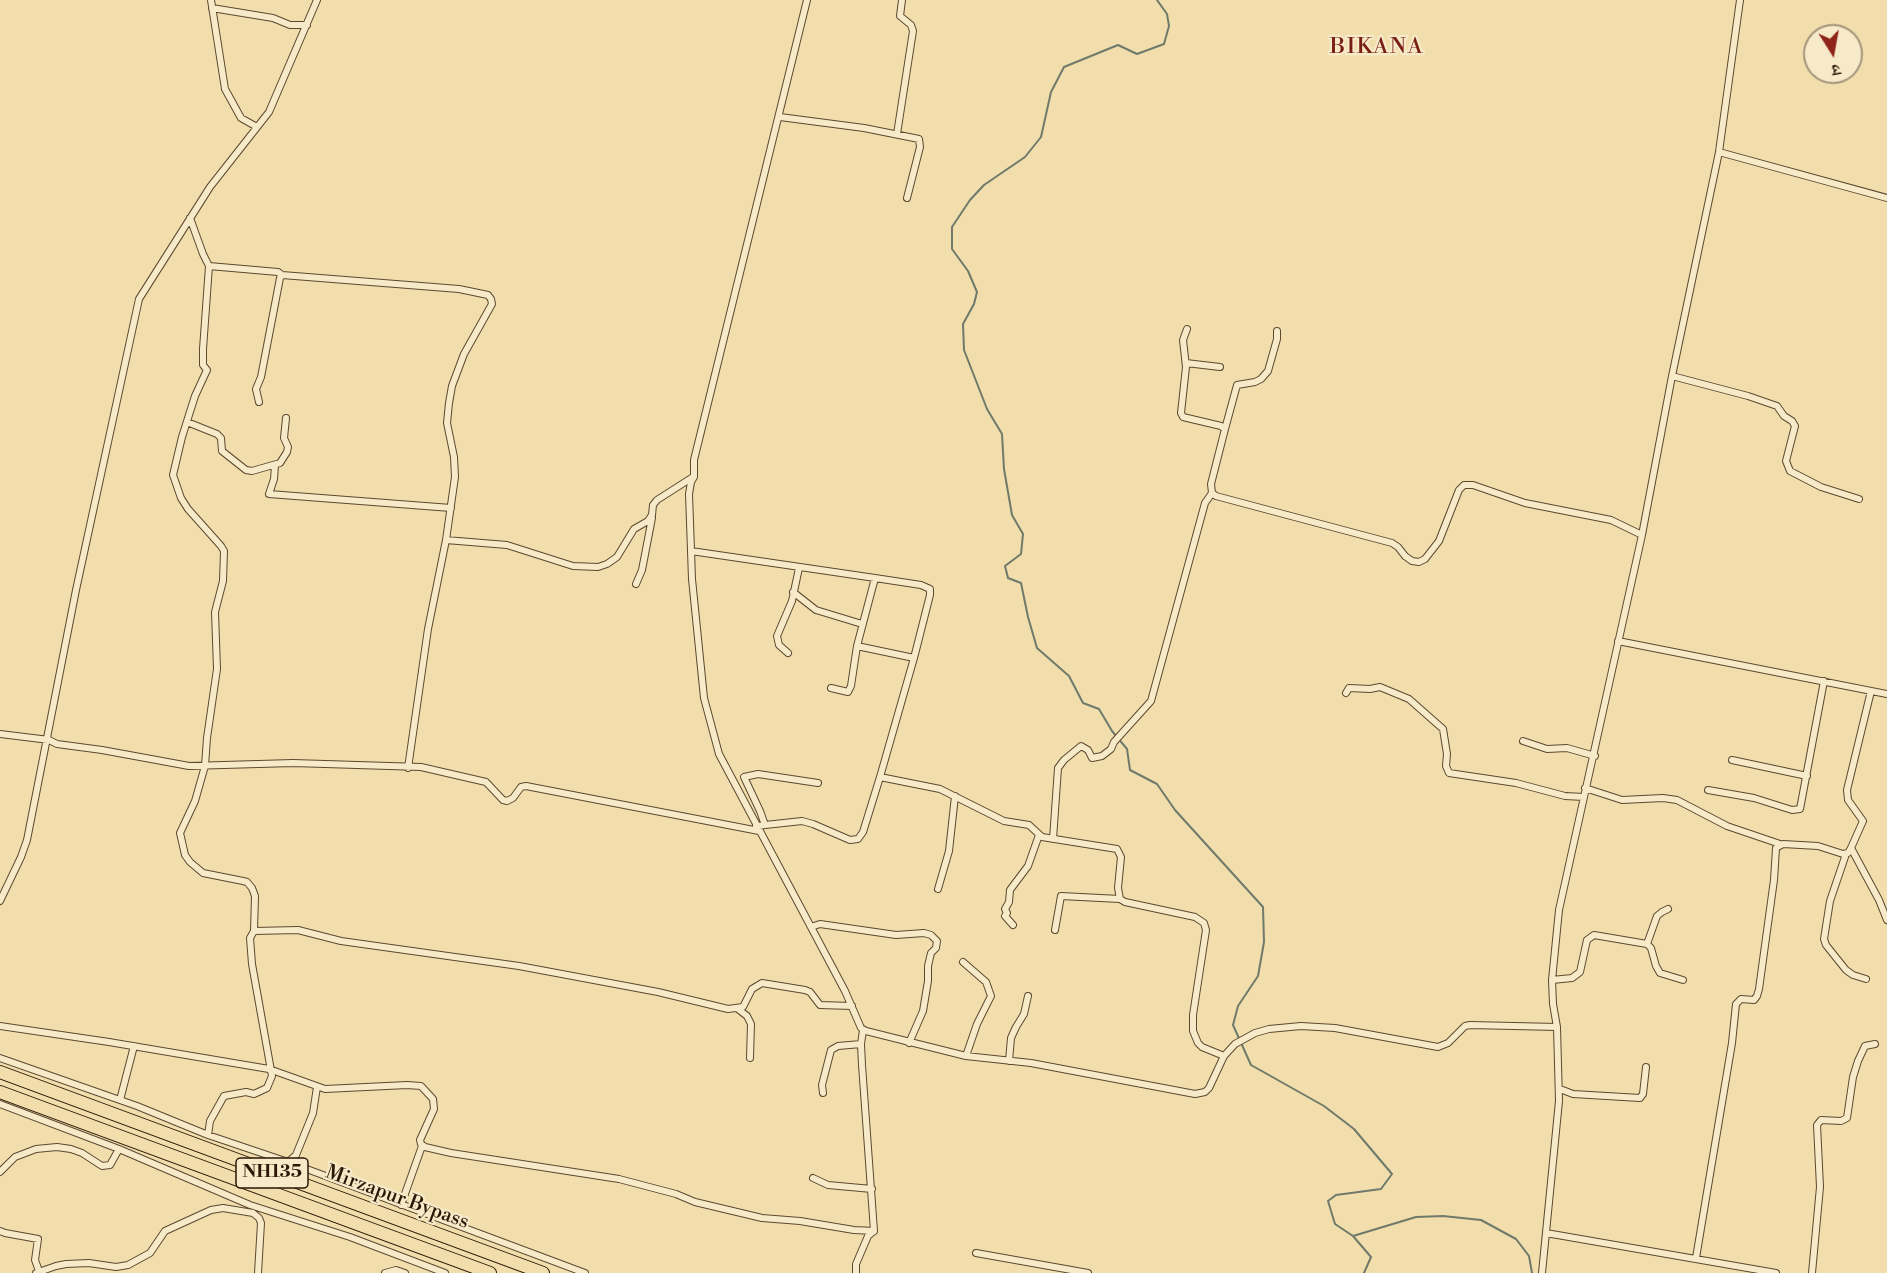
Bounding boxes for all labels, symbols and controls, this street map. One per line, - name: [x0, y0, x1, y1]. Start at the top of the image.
- north arrow: [1803, 24, 1863, 84]
- district label: BIKANA: [1330, 35, 1424, 61]
- text: उ: [1830, 59, 1842, 80]
- road number: NH135: [236, 1158, 308, 1188]
- street label: Mirzapur Bypass: [322, 1161, 472, 1235]

